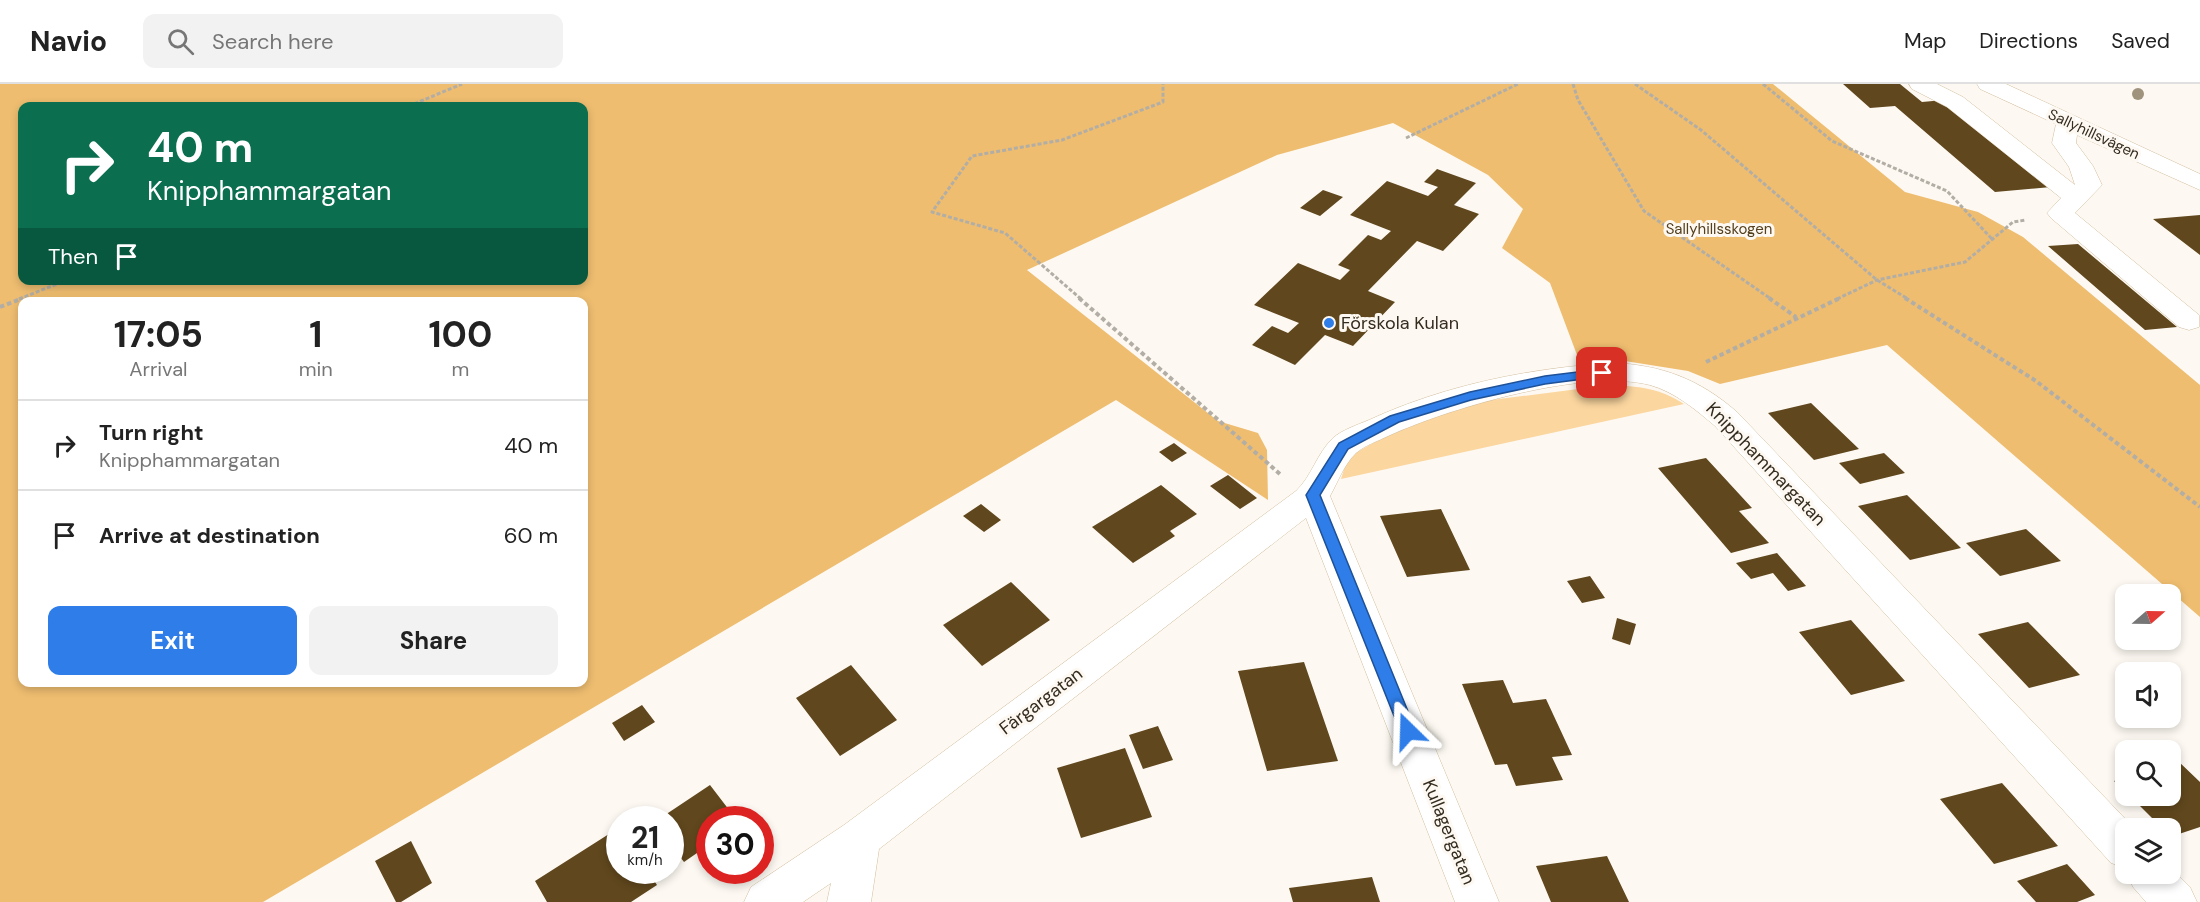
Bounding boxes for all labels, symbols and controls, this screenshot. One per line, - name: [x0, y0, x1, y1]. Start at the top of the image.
- search box: [143, 14, 563, 68]
- text: Navio: [30, 23, 107, 60]
- icon: search: [164, 25, 197, 58]
- text: Search here: [212, 27, 333, 56]
- text: Map: [1904, 27, 1946, 55]
- text: Directions: [1979, 27, 2078, 55]
- text: Saved: [2111, 27, 2170, 55]
- street label: Sallyhillsvägen: [2045, 104, 2143, 164]
- text: 40 m: [147, 120, 253, 175]
- icon: right: [48, 126, 126, 204]
- text: Knipphammargatan: [147, 173, 391, 208]
- park label: Sallyhillsskogen: [1666, 219, 1772, 239]
- icon: arrive: [110, 240, 143, 273]
- text: Then: [48, 242, 98, 271]
- text: 17:05: [114, 311, 203, 358]
- text: 1: [309, 311, 322, 358]
- text: 100: [429, 311, 492, 358]
- place label: Förskola Kulan: [1341, 311, 1459, 335]
- marker: Förskola Kulan: [1322, 316, 1336, 330]
- pin: [1576, 347, 1627, 398]
- text: Arrival: [129, 356, 187, 382]
- text: min: [299, 356, 333, 382]
- text: m: [451, 356, 469, 382]
- icon: arrive: [1585, 356, 1618, 389]
- street label: Knipphammargatan: [1701, 397, 1831, 531]
- text: Turn right: [99, 418, 204, 447]
- icon: right: [48, 429, 81, 462]
- text: 40 m: [504, 431, 558, 460]
- text: Knipphammargatan: [99, 447, 280, 473]
- icon: arrive: [48, 519, 81, 552]
- text: Arrive at destination: [99, 521, 320, 550]
- text: 60 m: [504, 521, 558, 550]
- north arrow: [2115, 584, 2181, 650]
- map controls: [2115, 584, 2181, 884]
- button: Exit: [48, 606, 297, 675]
- button: Share: [309, 606, 558, 675]
- street label: Färgargatan: [995, 662, 1087, 740]
- button: sound: [2115, 662, 2181, 728]
- position arrow: [1376, 699, 1440, 763]
- button: search: [2115, 740, 2181, 806]
- street label: Kullagergatan: [1417, 776, 1481, 888]
- speed limit sign: 30: [696, 806, 774, 884]
- text: 21: [631, 818, 659, 857]
- button: layers: [2115, 818, 2181, 884]
- text: km/h: [627, 850, 663, 870]

